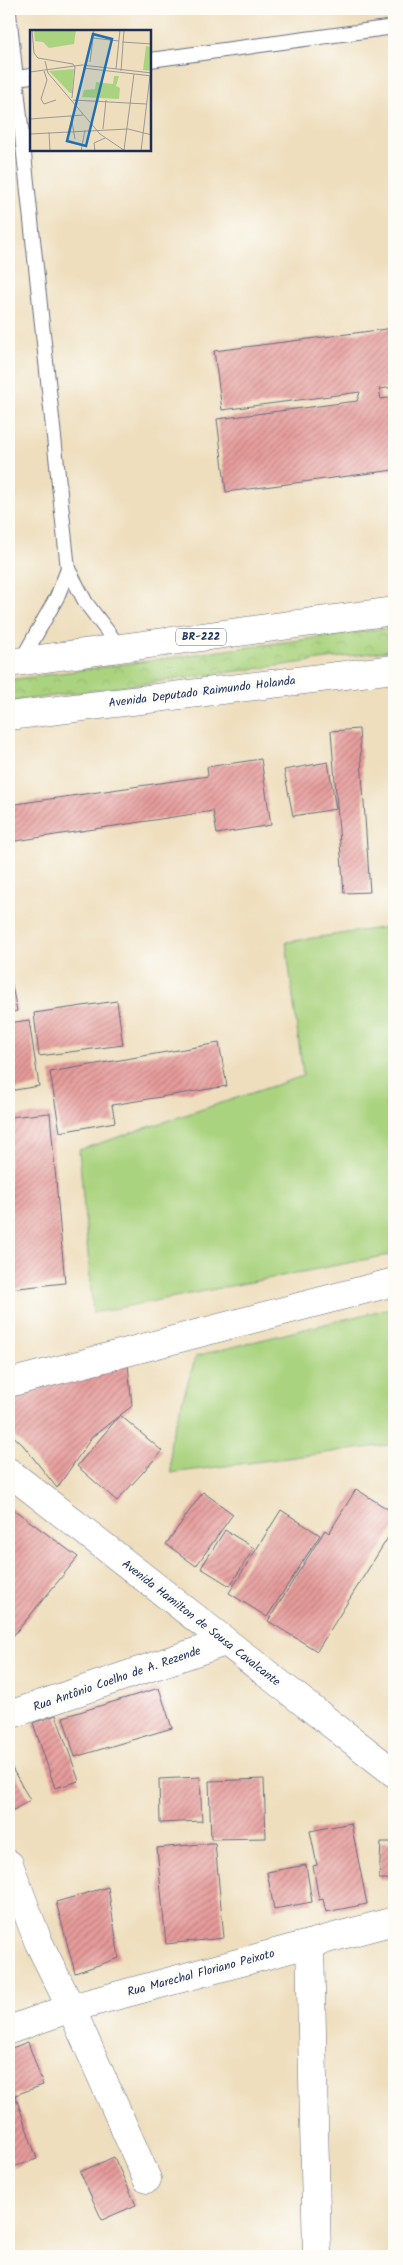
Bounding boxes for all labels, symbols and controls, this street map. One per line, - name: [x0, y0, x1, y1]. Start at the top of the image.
- inset map: [30, 30, 151, 151]
- road number: BR-222: [176, 628, 226, 646]
- street label: Avenida Deputado Raimundo Holanda: [107, 671, 297, 713]
- street label: Avenida Hamilton de Sousa Cavalcante: [118, 1555, 285, 1691]
- street label: Rua Antônio Coelho de A. Rezende: [31, 1641, 204, 1717]
- street label: Rua Marechal Floriano Peixoto: [125, 1944, 277, 2002]

